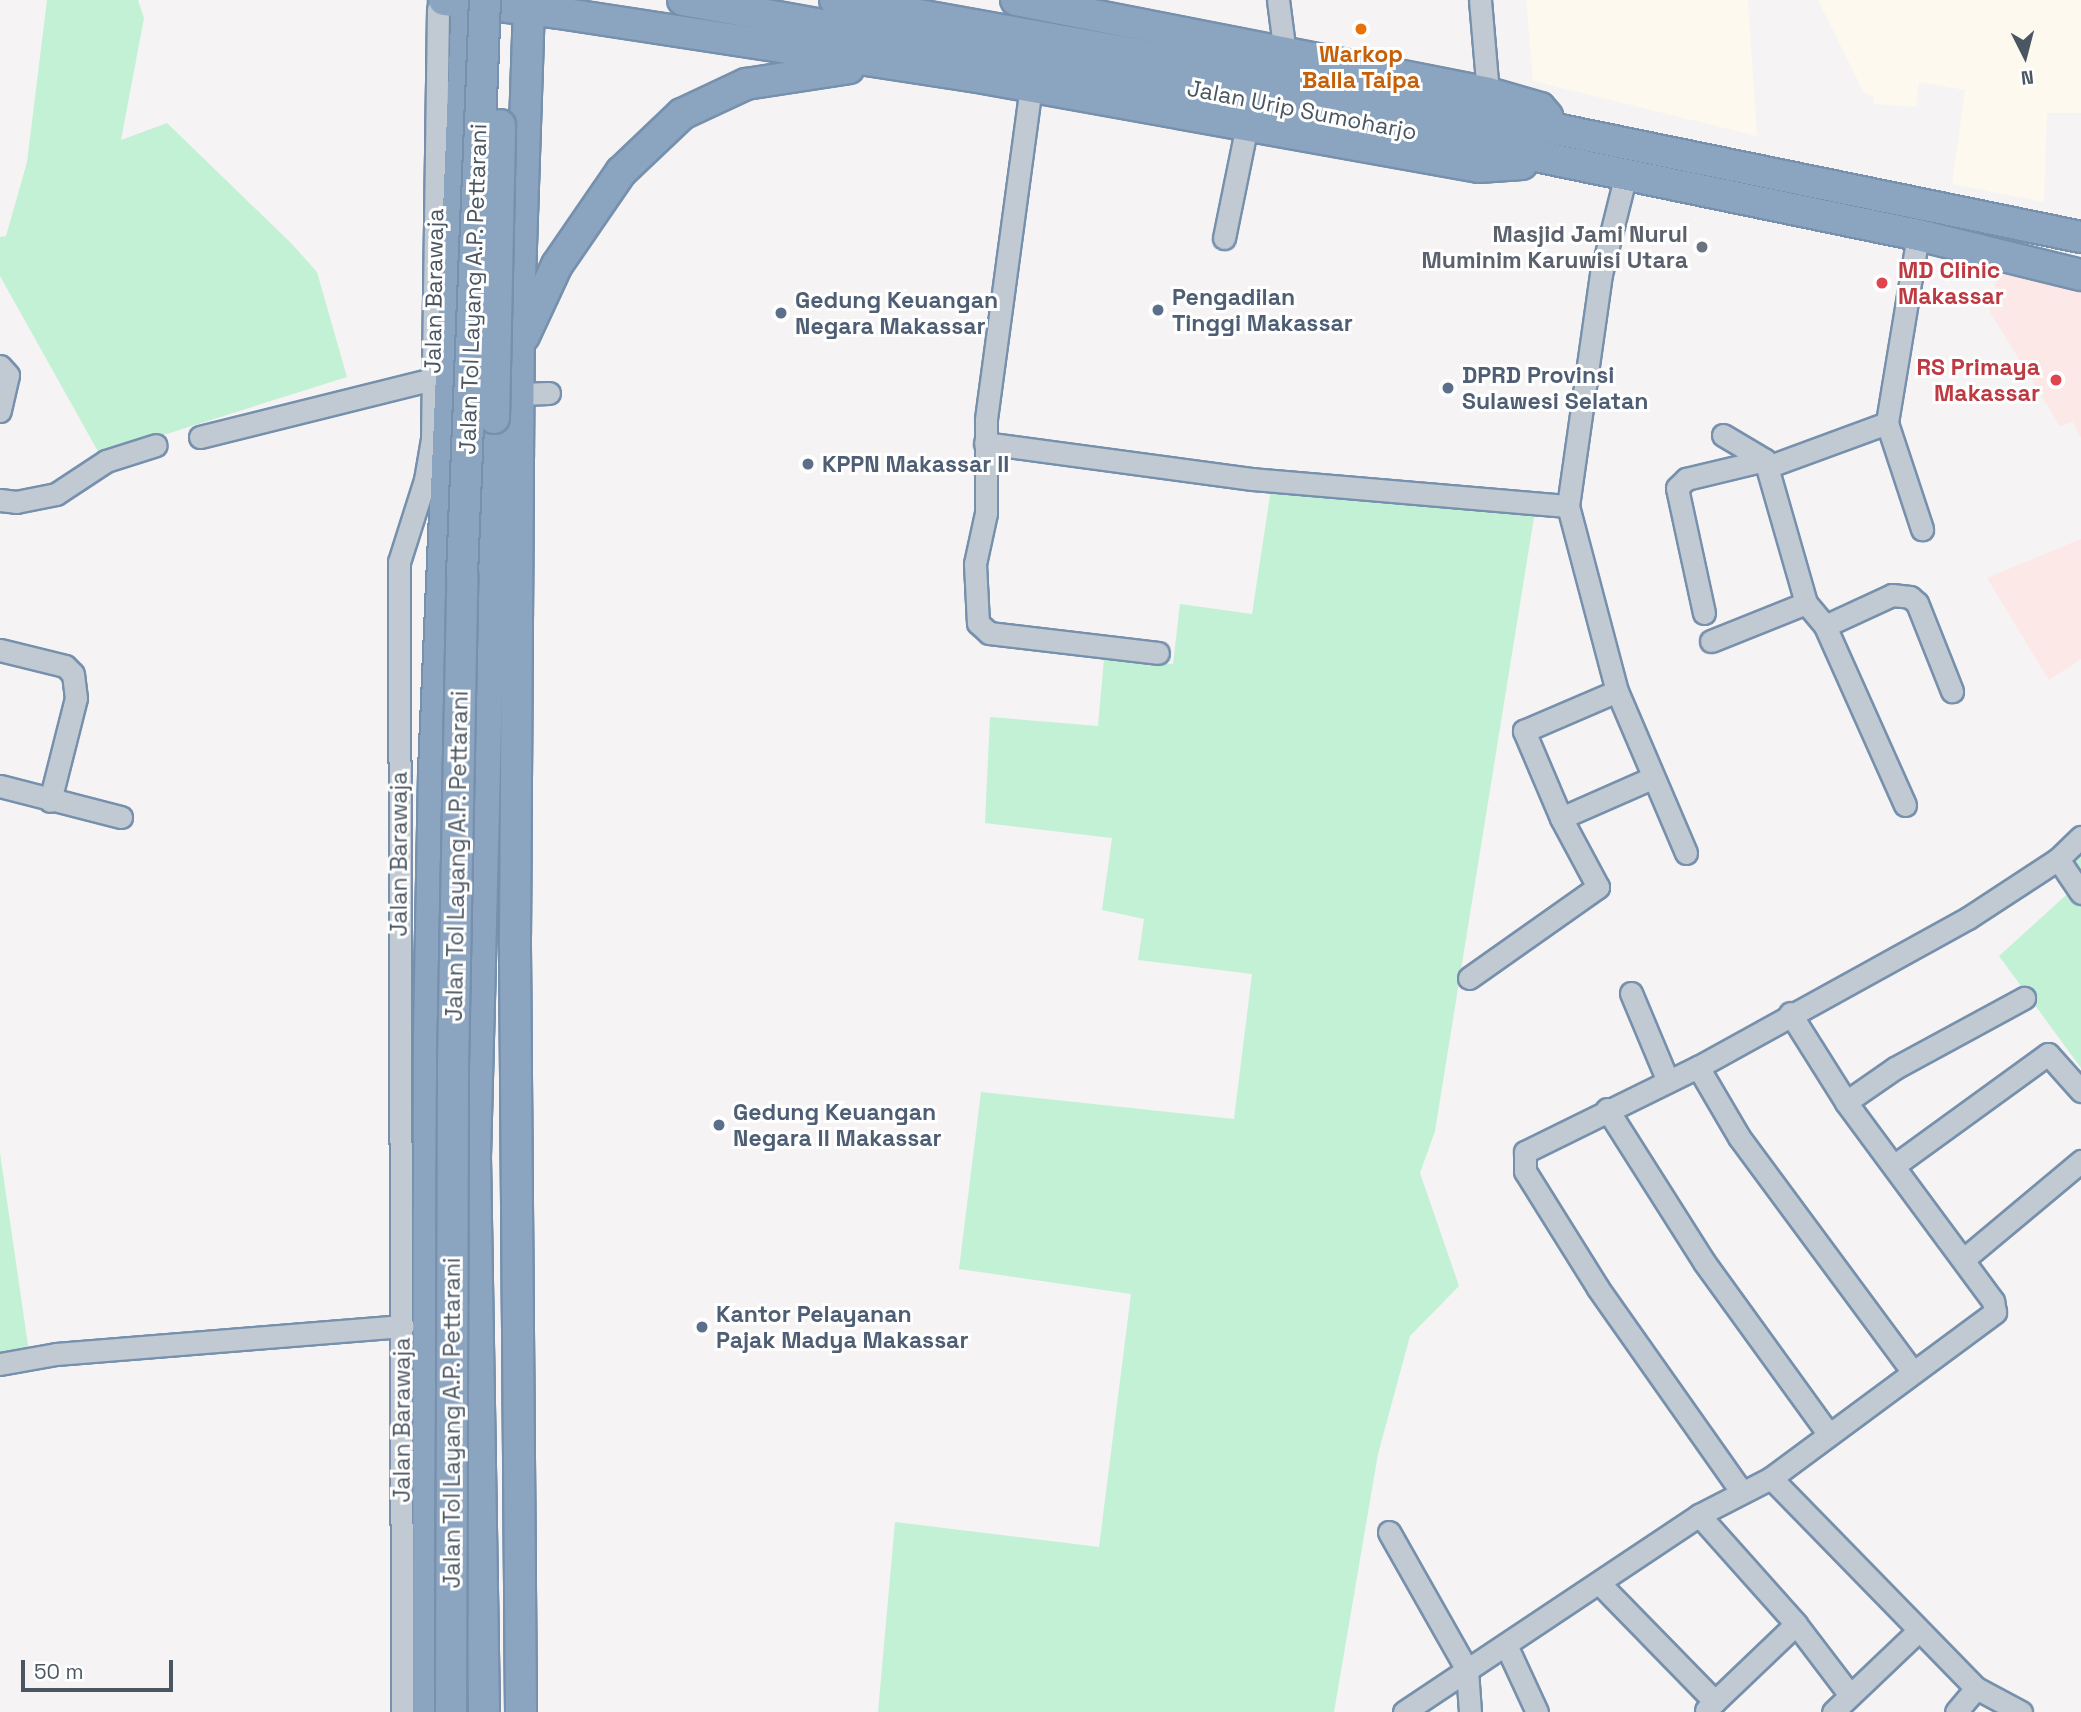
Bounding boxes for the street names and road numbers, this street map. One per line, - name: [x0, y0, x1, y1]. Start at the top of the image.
- street label: Jalan Urip Sumoharjo: [1185, 74, 1419, 146]
- street label: Jalan Tol Layang A.P. Pettarani: [453, 122, 493, 456]
- street label: Jalan Barawaja: [419, 208, 449, 374]
- street label: Jalan Tol Layang A.P. Pettarani: [440, 689, 474, 1023]
- street label: Jalan Barawaja: [385, 771, 413, 937]
- street label: Jalan Tol Layang A.P. Pettarani: [438, 1257, 466, 1589]
- street label: Jalan Barawaja: [388, 1337, 416, 1503]

